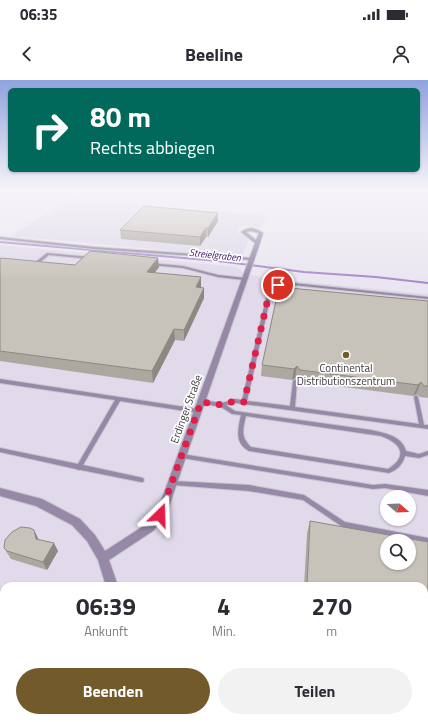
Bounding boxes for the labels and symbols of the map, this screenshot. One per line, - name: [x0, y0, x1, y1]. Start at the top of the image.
- water label: Streielgraben: [188, 245, 243, 265]
- pin: [261, 268, 295, 302]
- marker: Continental Distributionszentrum: [341, 350, 351, 360]
- place label: Continental Distributionszentrum: [297, 360, 395, 389]
- street label: Erdinger Straße: [166, 372, 206, 446]
- north arrow: [380, 490, 416, 526]
- position arrow: [139, 494, 181, 536]

